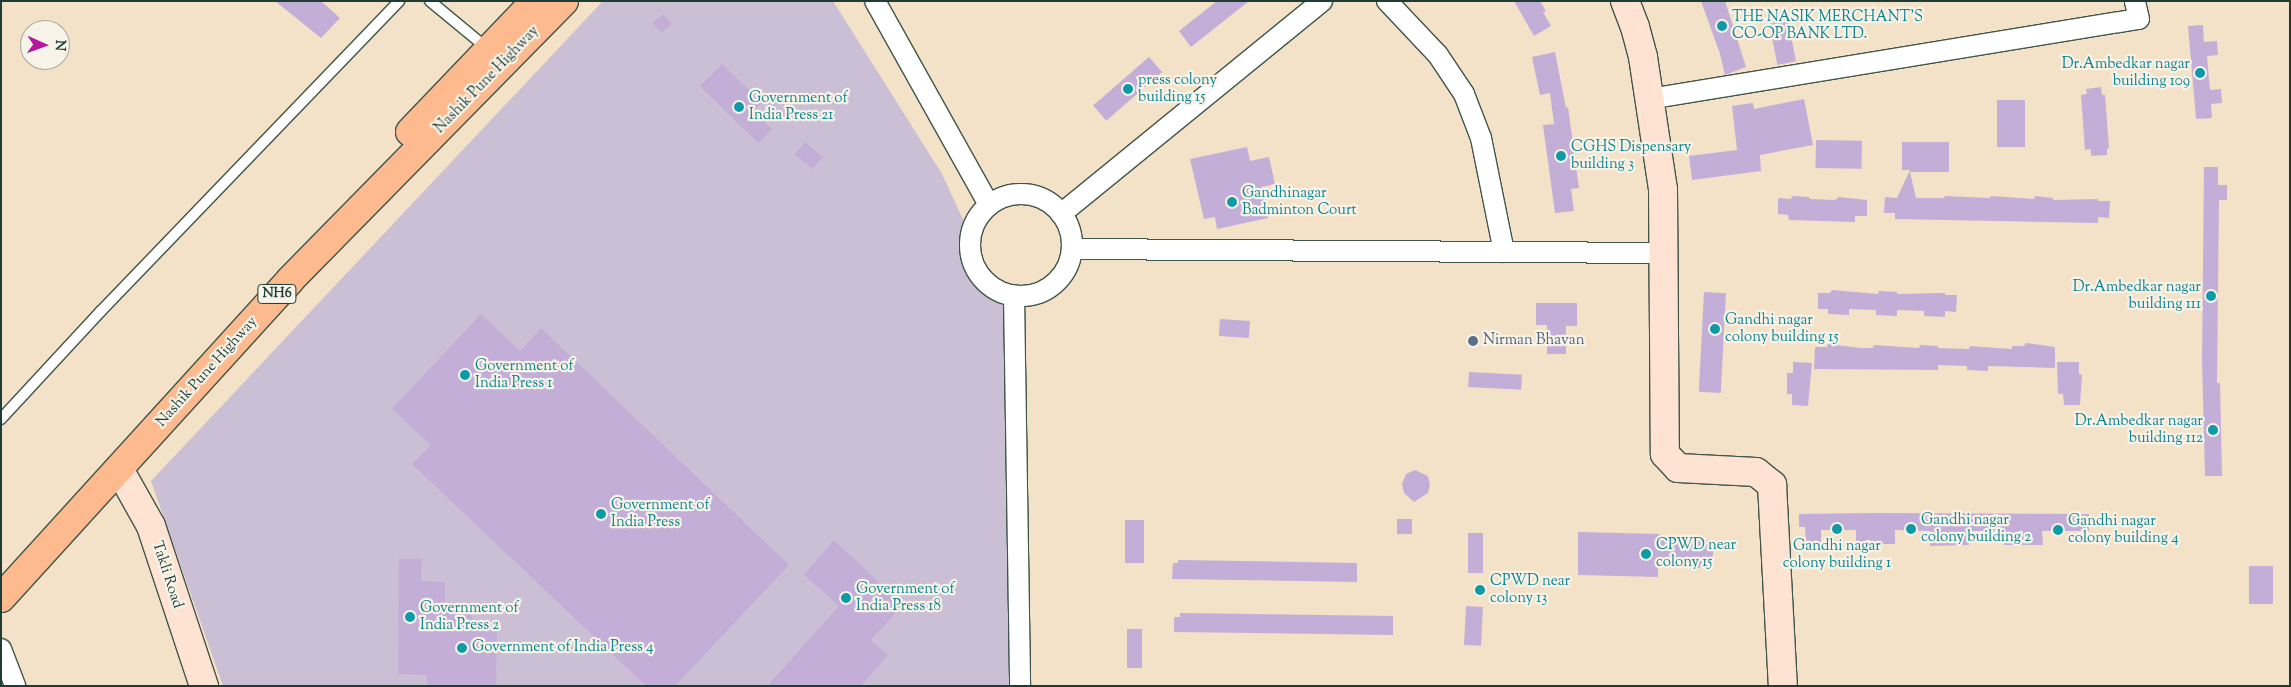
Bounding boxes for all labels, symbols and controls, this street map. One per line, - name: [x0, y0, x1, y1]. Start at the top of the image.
- place label: THE NASIK MERCHANT'S CO-OP BANK LTD.: [1732, 8, 1923, 43]
- north arrow: [20, 20, 70, 70]
- marker: THE NASIK MERCHANT'S CO-OP BANK LTD.: [1716, 20, 1728, 32]
- street label: Nashik Pune Highway: [431, 23, 543, 137]
- text: N: [49, 40, 69, 51]
- place label: Dr.Ambedkar nagar building 109: [2062, 55, 2190, 90]
- marker: Dr.Ambedkar nagar building 109: [2194, 67, 2206, 79]
- place label: press colony building 15: [1138, 71, 1217, 106]
- marker: press colony building 15: [1122, 83, 1134, 95]
- place label: Government of India Press 21: [749, 89, 848, 124]
- marker: Government of India Press 21: [733, 101, 745, 113]
- place label: CGHS Dispensary building 3: [1571, 138, 1691, 173]
- marker: CGHS Dispensary building 3: [1555, 150, 1567, 162]
- place label: Gandhinagar Badminton Court: [1242, 184, 1357, 219]
- marker: Gandhinagar Badminton Court: [1226, 196, 1238, 208]
- place label: Dr.Ambedkar nagar building 111: [2073, 278, 2201, 313]
- road number: NH6: [257, 282, 297, 306]
- marker: Dr.Ambedkar nagar building 111: [2205, 290, 2217, 302]
- place label: Gandhi nagar colony building 15: [1725, 311, 1839, 346]
- street label: Nashik Pune Highway: [153, 313, 261, 431]
- marker: Gandhi nagar colony building 15: [1709, 323, 1721, 335]
- place label: Nirman Bhavan: [1483, 332, 1585, 350]
- marker: Nirman Bhavan: [1467, 335, 1479, 347]
- place label: Government of India Press 1: [475, 357, 574, 392]
- marker: Government of India Press 1: [459, 369, 471, 381]
- place label: Dr.Ambedkar nagar building 112: [2075, 412, 2203, 447]
- marker: Dr.Ambedkar nagar building 112: [2207, 424, 2219, 436]
- place label: Government of India Press: [611, 496, 710, 531]
- marker: Government of India Press: [595, 508, 607, 520]
- place label: Gandhi nagar colony building 2: [1921, 511, 2031, 546]
- place label: Gandhi nagar colony building 4: [2068, 512, 2179, 547]
- marker: Gandhi nagar colony building 1: [1831, 523, 1843, 535]
- marker: Gandhi nagar colony building 2: [1905, 523, 1917, 535]
- marker: Gandhi nagar colony building 4: [2052, 524, 2064, 536]
- place label: CPWD near colony 15: [1656, 536, 1736, 571]
- place label: Gandhi nagar colony building 1: [1783, 537, 1891, 572]
- street label: Takli Road: [148, 539, 186, 611]
- marker: CPWD near colony 15: [1640, 548, 1652, 560]
- place label: CPWD near colony 13: [1490, 572, 1570, 607]
- place label: Government of India Press 18: [856, 580, 955, 615]
- marker: CPWD near colony 13: [1474, 584, 1486, 596]
- marker: Government of India Press 18: [840, 592, 852, 604]
- place label: Government of India Press 2: [420, 599, 519, 634]
- marker: Government of India Press 2: [404, 611, 416, 623]
- place label: Government of India Press 4: [472, 639, 654, 657]
- marker: Government of India Press 4: [456, 642, 468, 654]

